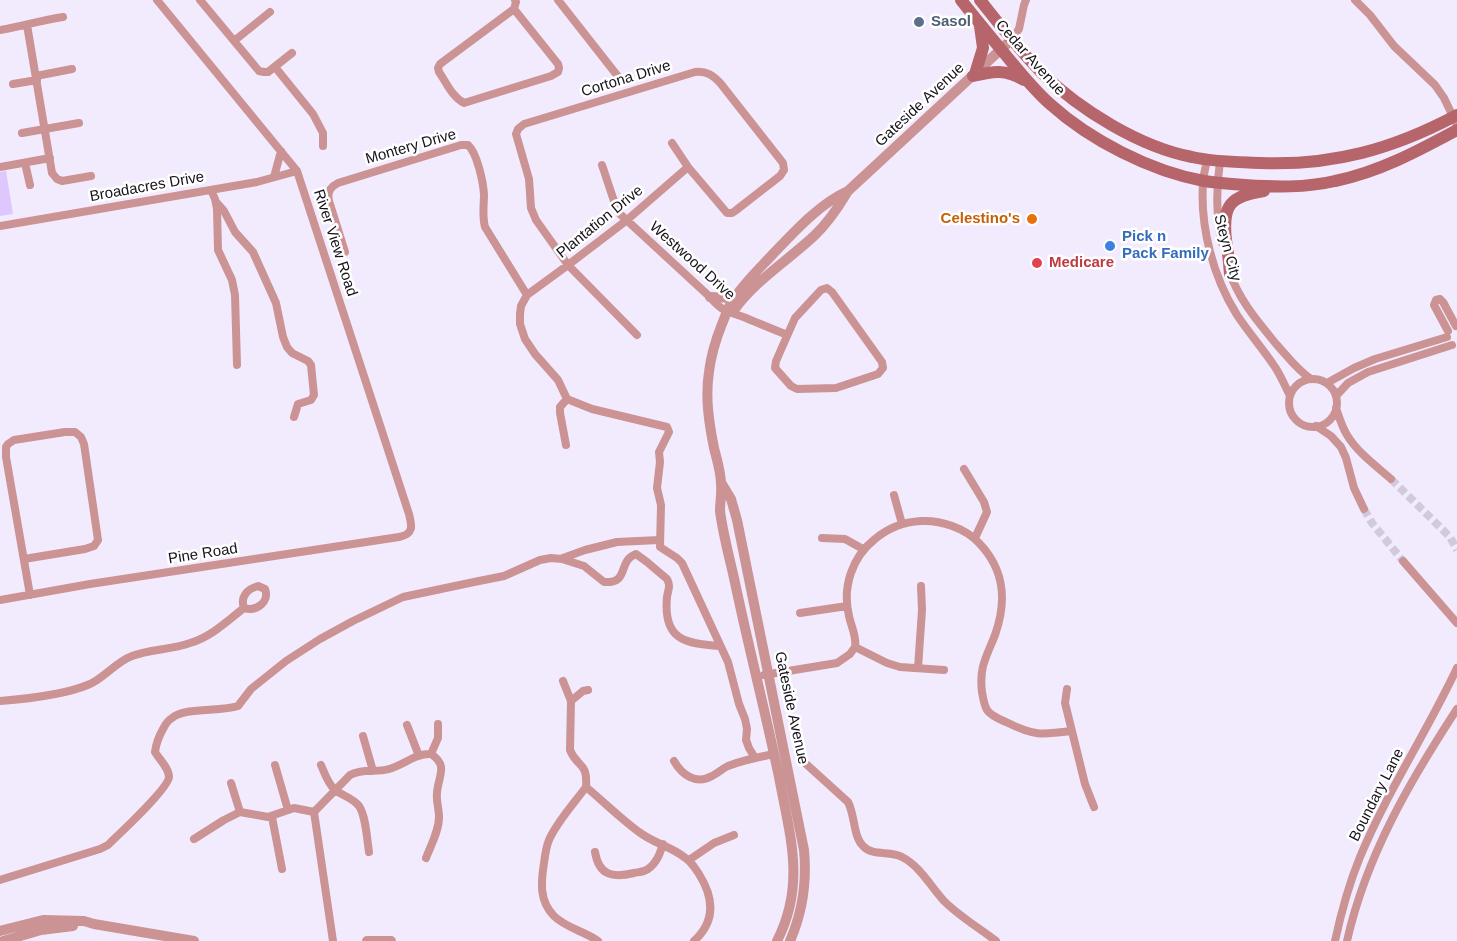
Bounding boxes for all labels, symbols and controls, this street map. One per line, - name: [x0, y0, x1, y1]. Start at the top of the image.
- place label: Sasol: [931, 13, 971, 31]
- marker: Sasol: [912, 15, 926, 29]
- street label: Cedar Avenue: [991, 16, 1069, 100]
- street label: Cortona Drive: [579, 57, 673, 101]
- street label: Gateside Avenue: [872, 59, 968, 151]
- street label: Montery Drive: [364, 125, 458, 169]
- street label: Broadacres Drive: [88, 168, 206, 206]
- street label: Plantation Drive: [553, 182, 647, 262]
- street label: River View Road: [309, 187, 361, 299]
- place label: Celestino's: [941, 210, 1020, 228]
- marker: Celestino's: [1025, 212, 1039, 226]
- street label: Steyn City: [1209, 213, 1245, 283]
- street label: Westwood Drive: [646, 218, 738, 304]
- place label: Pick n Pack Family: [1122, 228, 1209, 263]
- marker: Pick n Pack Family: [1103, 239, 1117, 253]
- place label: Medicare: [1049, 254, 1114, 272]
- marker: Medicare: [1030, 256, 1044, 270]
- street label: Pine Road: [167, 540, 239, 568]
- street label: Gateside Avenue: [770, 650, 812, 766]
- street label: Boundary Lane: [1346, 746, 1408, 844]

